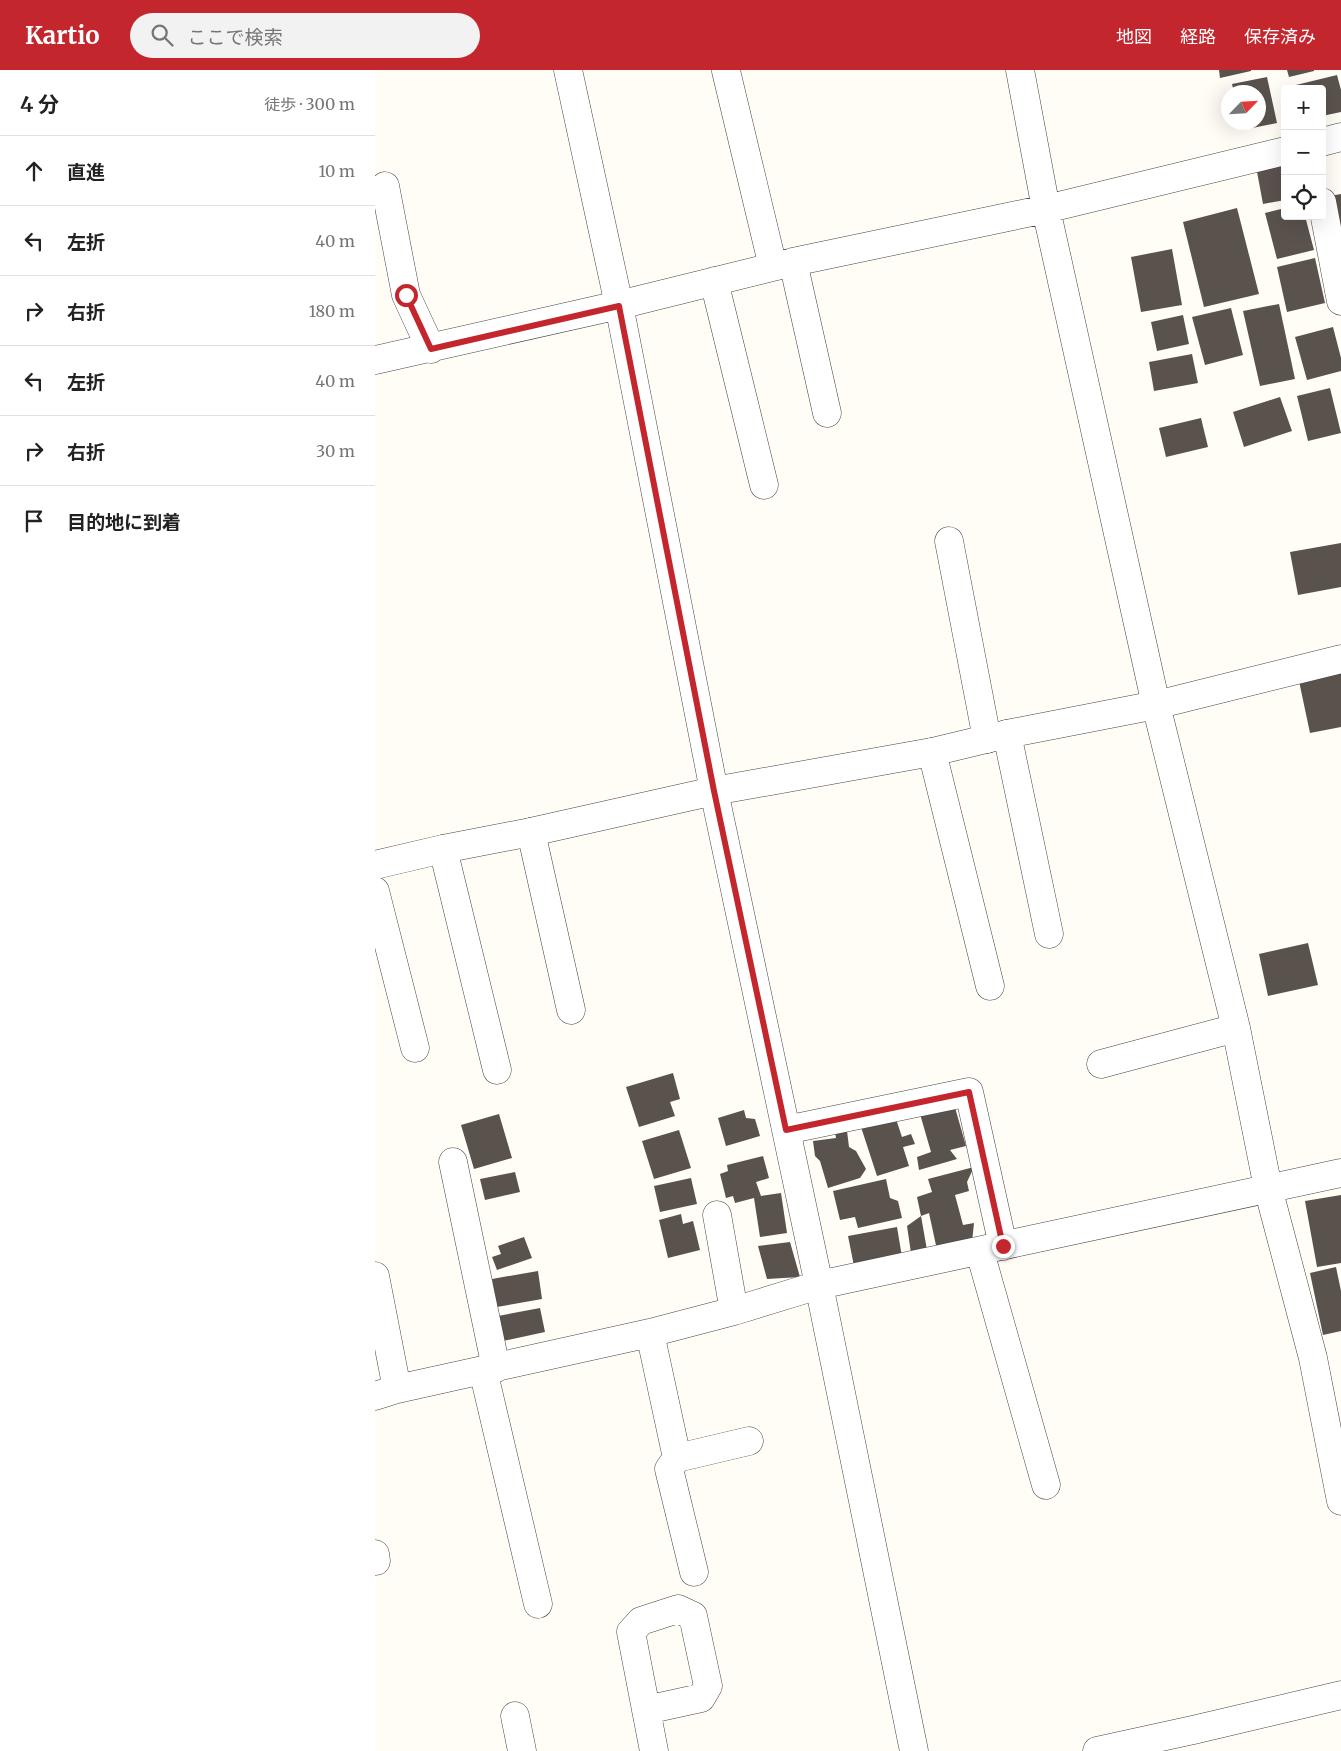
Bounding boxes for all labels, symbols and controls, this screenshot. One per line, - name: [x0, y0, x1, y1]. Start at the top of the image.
- search box: [130, 13, 480, 58]
- text: Kartio: [25, 20, 100, 51]
- icon: search: [148, 21, 176, 49]
- text: ここで検索: [188, 25, 283, 49]
- text: 地図: [1116, 25, 1152, 48]
- text: 経路: [1180, 25, 1216, 48]
- text: 保存済み: [1244, 25, 1316, 48]
- north arrow: [1221, 85, 1266, 130]
- map controls: [1281, 85, 1326, 220]
- button: +: [1281, 85, 1326, 130]
- text: 4 分: [20, 91, 59, 118]
- text: 徒歩 · 300 m: [264, 94, 355, 114]
- button: −: [1281, 130, 1326, 175]
- icon: ahead: [20, 157, 48, 185]
- text: 直進: [67, 160, 105, 184]
- text: 10 m: [318, 161, 355, 181]
- button: locate: [1281, 175, 1326, 220]
- icon: left: [20, 227, 48, 255]
- text: 左折: [67, 230, 105, 254]
- text: 40 m: [315, 231, 355, 251]
- route start: [395, 284, 418, 307]
- icon: right: [20, 297, 48, 325]
- text: 右折: [67, 300, 105, 324]
- text: 180 m: [309, 301, 355, 321]
- icon: left: [20, 367, 48, 395]
- text: 左折: [67, 370, 105, 394]
- text: 40 m: [315, 371, 355, 391]
- icon: right: [20, 437, 48, 465]
- text: 右折: [67, 440, 105, 464]
- text: 30 m: [316, 441, 355, 461]
- icon: arrive: [20, 507, 48, 535]
- text: 目的地に到着: [67, 510, 181, 534]
- route end: [992, 1235, 1015, 1258]

